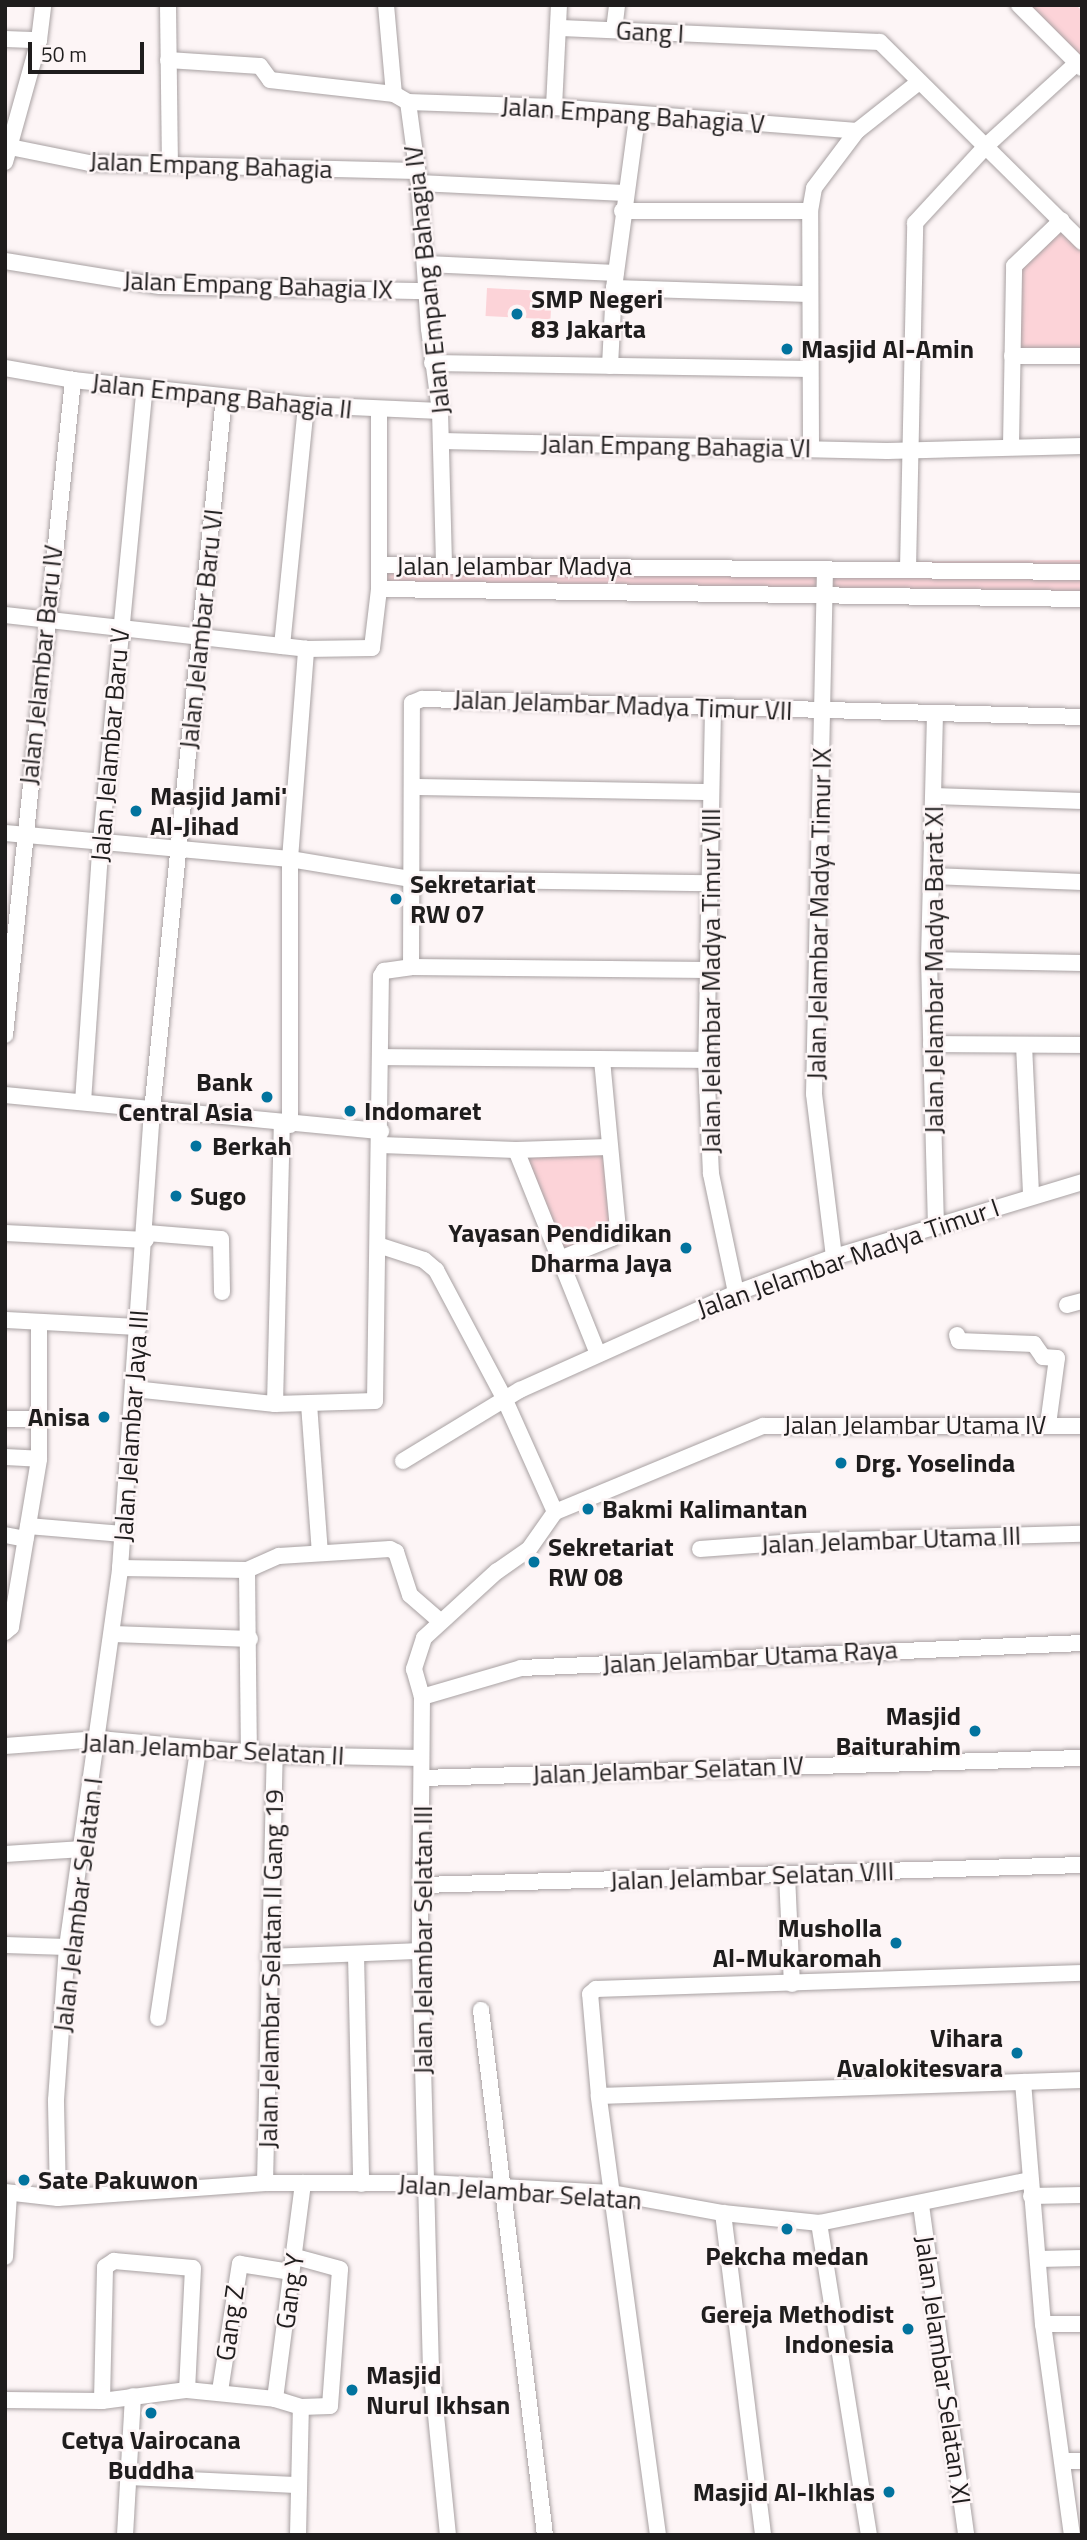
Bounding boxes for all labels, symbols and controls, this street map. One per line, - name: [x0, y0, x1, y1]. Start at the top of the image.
- street label: Gang I: [615, 15, 685, 49]
- scale bar: [32, 28, 147, 72]
- text: 50 m: [41, 38, 87, 70]
- street label: Jalan Empang Bahagia V: [500, 90, 766, 140]
- street label: Jalan Empang Bahagia IV: [397, 144, 457, 416]
- street label: Jalan Empang Bahagia: [89, 145, 333, 185]
- street label: Jalan Empang Bahagia IX: [123, 265, 393, 305]
- place label: SMP Negeri 83 Jakarta: [531, 283, 663, 344]
- marker: SMP Negeri 83 Jakarta: [509, 306, 525, 322]
- place label: Masjid Al-Amin: [801, 333, 974, 365]
- marker: Masjid Al-Amin: [779, 341, 795, 357]
- street label: Jalan Empang Bahagia II: [90, 367, 354, 425]
- street label: Jalan Empang Bahagia VI: [540, 428, 812, 464]
- street label: Jalan Jelambar Baru VI: [173, 508, 229, 750]
- street label: Jalan Jelambar Baru IV: [13, 544, 69, 786]
- street label: Jalan Jelambar Madya: [396, 550, 632, 582]
- street label: Jalan Jelambar Baru V: [84, 627, 136, 863]
- street label: Jalan Jelambar Madya Timur VII: [453, 683, 793, 727]
- street label: Jalan Jelambar Madya Timur IX: [801, 748, 837, 1080]
- place label: Masjid Jami' Al-Jihad: [150, 780, 287, 842]
- marker: Masjid Jami' Al-Jihad: [128, 803, 144, 819]
- street label: Jalan Jelambar Madya Barat XI: [918, 806, 950, 1134]
- street label: Jalan Jelambar Madya Timur VIII: [695, 808, 727, 1154]
- place label: Sekretariat RW 07: [410, 868, 536, 930]
- marker: Sekretariat RW 07: [388, 891, 404, 907]
- place label: Bank Central Asia: [118, 1066, 253, 1128]
- marker: Bank Central Asia: [259, 1089, 275, 1105]
- place label: Indomaret: [364, 1095, 481, 1127]
- marker: Indomaret: [342, 1103, 358, 1119]
- place label: Berkah: [212, 1130, 292, 1162]
- marker: Berkah: [186, 1136, 206, 1156]
- place label: Sugo: [190, 1180, 246, 1212]
- marker: Sugo: [168, 1188, 184, 1204]
- street label: Jalan Jelambar Madya Timur I: [693, 1192, 1003, 1324]
- place label: Yayasan Pendidikan Dharma Jaya: [448, 1217, 672, 1278]
- marker: Yayasan Pendidikan Dharma Jaya: [678, 1240, 694, 1256]
- street label: Jalan Jelambar Jaya III: [107, 1309, 155, 1543]
- place label: Anisa: [28, 1401, 90, 1433]
- marker: Anisa: [96, 1409, 112, 1425]
- street label: Jalan Jelambar Utama IV: [784, 1409, 1046, 1441]
- place label: Drg. Yoselinda: [855, 1447, 1015, 1479]
- marker: Drg. Yoselinda: [833, 1455, 849, 1471]
- place label: Bakmi Kalimantan: [602, 1493, 808, 1525]
- marker: Bakmi Kalimantan: [580, 1501, 596, 1517]
- street label: Jalan Jelambar Utama III: [760, 1520, 1022, 1560]
- place label: Sekretariat RW 08: [548, 1531, 674, 1592]
- marker: Sekretariat RW 08: [526, 1554, 542, 1570]
- street label: Jalan Jelambar Utama Raya: [602, 1634, 898, 1680]
- place label: Masjid Baiturahim: [835, 1700, 961, 1762]
- marker: Masjid Baiturahim: [967, 1723, 983, 1739]
- street label: Jalan Jelambar Selatan II: [81, 1727, 345, 1771]
- street label: Jalan Jelambar Selatan IV: [532, 1750, 804, 1790]
- street label: Jalan Jelambar Selatan I: [47, 1776, 109, 2034]
- street label: Jalan Jelambar Selatan II Gang 19: [252, 1789, 290, 2149]
- street label: Jalan Jelambar Selatan III: [407, 1805, 439, 2075]
- street label: Jalan Jelambar Selatan VIII: [609, 1855, 895, 1897]
- place label: Musholla Al-Mukaromah: [712, 1912, 882, 1974]
- marker: Musholla Al-Mukaromah: [888, 1935, 904, 1951]
- place label: Vihara Avalokitesvara: [837, 2022, 1003, 2084]
- marker: Vihara Avalokitesvara: [1009, 2045, 1025, 2061]
- place label: Sate Pakuwon: [38, 2164, 198, 2196]
- street label: Jalan Jelambar Selatan: [397, 2168, 643, 2216]
- marker: Sate Pakuwon: [16, 2172, 32, 2188]
- marker: Pekcha medan: [779, 2221, 795, 2237]
- street label: Jalan Jelambar Selatan XI: [909, 2234, 977, 2506]
- place label: Pekcha medan: [705, 2240, 869, 2272]
- street label: Gang Y: [269, 2251, 311, 2331]
- street label: Gang Z: [209, 2283, 251, 2363]
- place label: Gereja Methodist Indonesia: [700, 2298, 894, 2360]
- marker: Gereja Methodist Indonesia: [900, 2321, 916, 2337]
- place label: Masjid Nurul Ikhsan: [366, 2359, 510, 2420]
- marker: Masjid Nurul Ikhsan: [344, 2382, 360, 2398]
- marker: Cetya Vairocana Buddha: [143, 2405, 159, 2421]
- place label: Cetya Vairocana Buddha: [61, 2424, 241, 2486]
- place label: Masjid Al-Ikhlas: [693, 2476, 875, 2508]
- marker: Masjid Al-Ikhlas: [881, 2484, 897, 2500]

